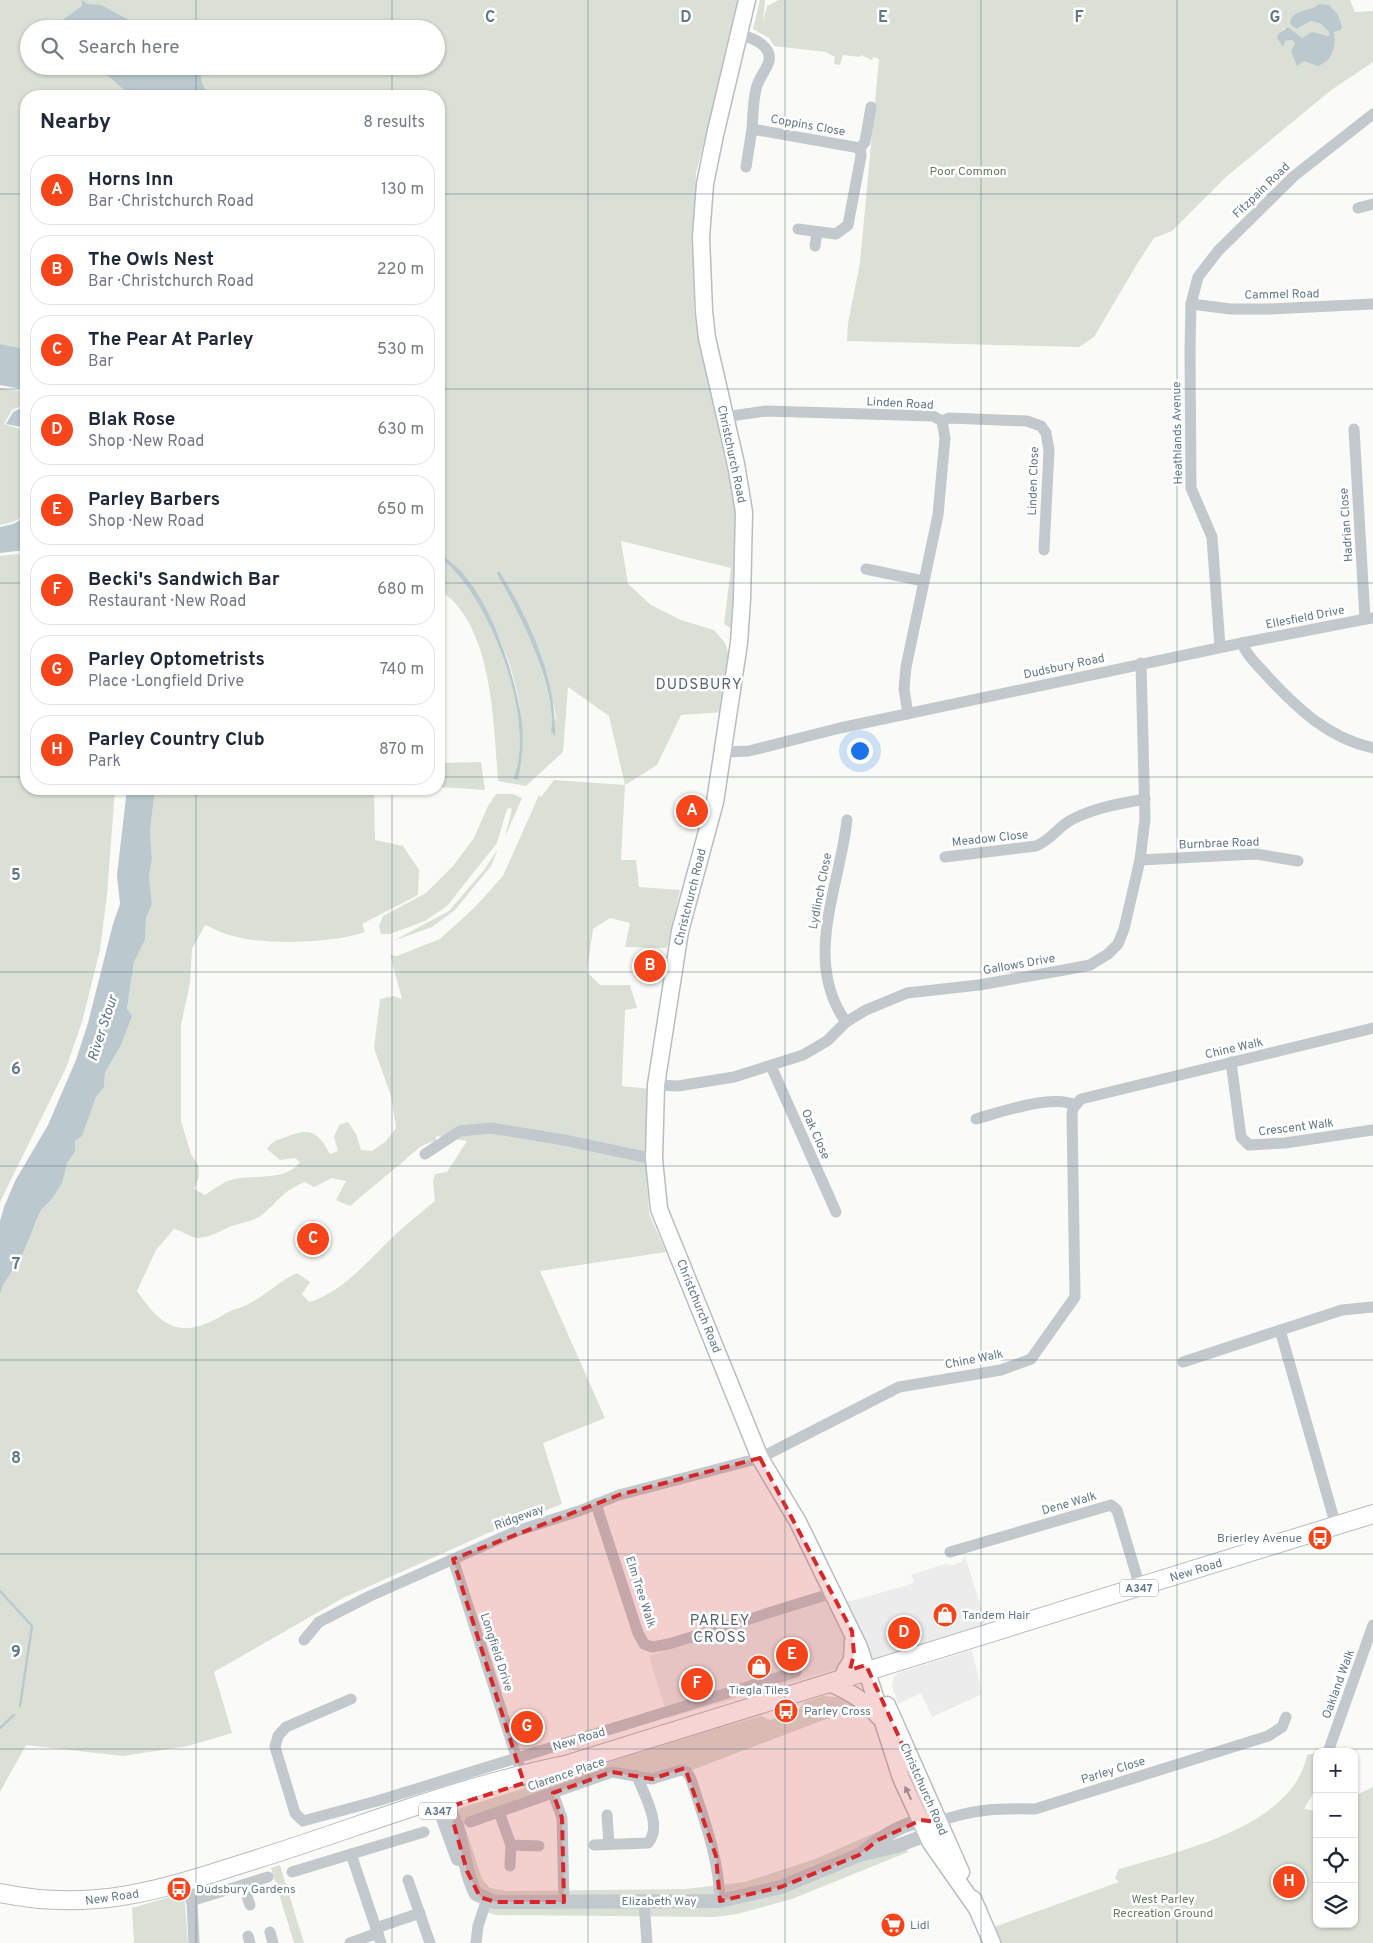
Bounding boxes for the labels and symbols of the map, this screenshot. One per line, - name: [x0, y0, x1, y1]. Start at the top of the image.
- text: C: [485, 8, 495, 28]
- text: D: [680, 8, 692, 28]
- text: E: [878, 8, 888, 28]
- text: F: [1074, 8, 1084, 28]
- text: G: [1270, 8, 1280, 28]
- street label: Coppins Close: [769, 112, 846, 140]
- street label: Fitzpain Road: [1230, 159, 1294, 222]
- park label: Poor Common: [929, 164, 1007, 180]
- street label: Cammel Road: [1244, 286, 1320, 304]
- street label: Heathlands Avenue: [1169, 381, 1187, 485]
- street label: Linden Road: [866, 394, 934, 414]
- street label: Christchurch Road: [713, 404, 749, 505]
- street label: Linden Close: [1025, 446, 1043, 516]
- street label: Hadrian Close: [1336, 487, 1358, 563]
- street label: Ellesfield Drive: [1264, 602, 1346, 633]
- street label: Dudsbury Road: [1022, 651, 1106, 683]
- district label: DUDSBURY: [655, 676, 743, 695]
- your location: [847, 738, 873, 764]
- pin: A: [676, 792, 708, 830]
- street label: Meadow Close: [951, 827, 1029, 851]
- street label: Burnbrae Road: [1178, 835, 1260, 853]
- street label: Christchurch Road: [671, 847, 711, 947]
- street label: Lydlinch Close: [806, 852, 836, 931]
- text: 5: [11, 866, 21, 886]
- pin: B: [634, 947, 666, 985]
- street label: Gallows Drive: [982, 951, 1056, 979]
- water label: River Stour: [85, 992, 123, 1063]
- street label: Chine Walk: [1204, 1035, 1265, 1063]
- text: 6: [11, 1060, 21, 1080]
- street label: Oak Close: [797, 1107, 833, 1162]
- street label: Crescent Walk: [1257, 1115, 1335, 1141]
- pin: C: [297, 1220, 329, 1258]
- text: 7: [12, 1255, 20, 1275]
- street label: Christchurch Road: [672, 1257, 724, 1356]
- street label: Chine Walk: [944, 1346, 1005, 1373]
- text: 8: [11, 1449, 21, 1469]
- street label: Dene Walk: [1040, 1489, 1099, 1519]
- street label: Ridgeway: [492, 1502, 546, 1534]
- bus stop icon: Brierley Avenue: [1307, 1525, 1333, 1551]
- place label: Brierley Avenue: [1217, 1531, 1302, 1547]
- street label: Elm Tree Walk: [621, 1554, 659, 1630]
- street label: New Road: [1168, 1555, 1224, 1587]
- road number: A347: [1120, 1580, 1158, 1596]
- shop icon: Tandem Hair: [932, 1602, 958, 1628]
- place label: Tandem Hair: [962, 1608, 1030, 1624]
- street label: Longfield Drive: [476, 1611, 516, 1694]
- district label: PARLEY CROSS: [690, 1612, 750, 1648]
- pin: D: [888, 1614, 920, 1652]
- pin: E: [776, 1636, 808, 1674]
- text: 9: [11, 1643, 21, 1663]
- street label: Oakland Walk: [1319, 1647, 1359, 1721]
- shop icon: Tiegla Tiles: [746, 1654, 772, 1680]
- pin: F: [681, 1665, 713, 1703]
- place label: Tiegla Tiles: [729, 1683, 789, 1699]
- bus stop icon: Parley Cross: [773, 1698, 799, 1724]
- place label: Parley Cross: [804, 1704, 871, 1720]
- pin: G: [511, 1708, 543, 1746]
- street label: New Road: [551, 1724, 607, 1756]
- street label: Christchurch Road: [896, 1741, 951, 1838]
- street label: Clarence Place: [526, 1754, 607, 1796]
- street label: Parley Close: [1079, 1754, 1147, 1788]
- one-way arrow: [904, 1786, 912, 1800]
- road number: A347: [419, 1802, 457, 1820]
- pin: H: [1273, 1863, 1305, 1901]
- bus stop icon: Dudsbury Gardens: [166, 1876, 192, 1902]
- place label: Dudsbury Gardens: [196, 1882, 296, 1898]
- street label: New Road: [84, 1886, 140, 1910]
- park label: West Parley Recreation Ground: [1113, 1892, 1213, 1922]
- street label: Elizabeth Way: [621, 1894, 697, 1910]
- supermarket icon: Lidl: [880, 1912, 906, 1938]
- place label: Lidl: [910, 1918, 930, 1934]

